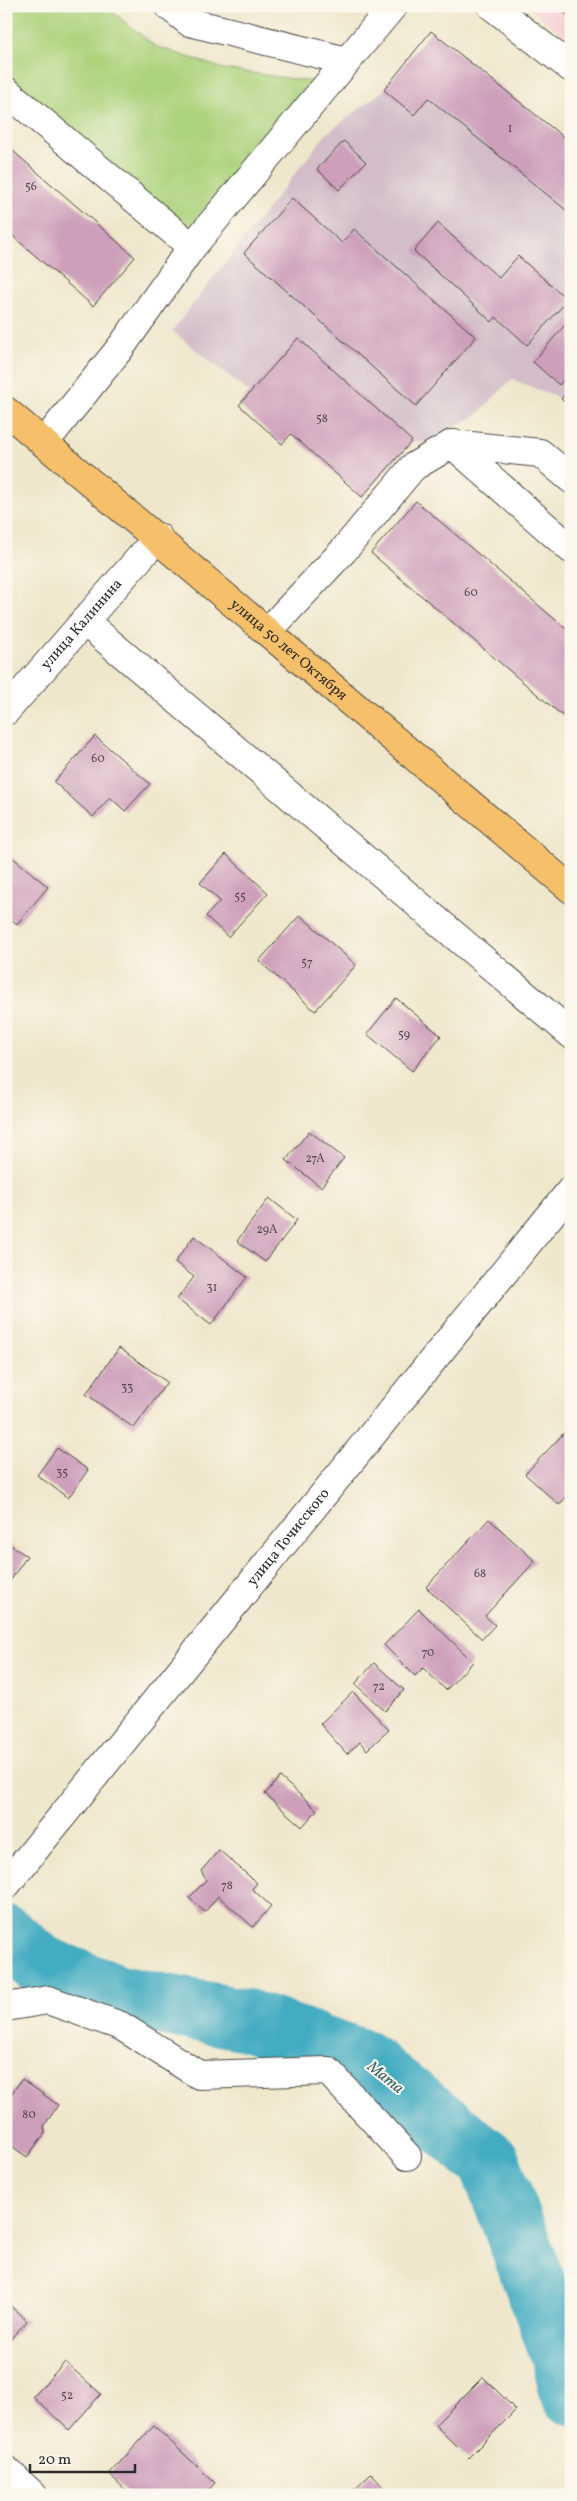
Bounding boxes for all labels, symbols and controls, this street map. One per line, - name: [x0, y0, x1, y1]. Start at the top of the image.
- house number: 1: [508, 121, 512, 137]
- house number: 56: [25, 179, 37, 195]
- house number: 58: [316, 411, 328, 427]
- street label: улица Калинина: [36, 574, 127, 675]
- house number: 60: [464, 585, 478, 601]
- street label: улица 50 лет Октября: [225, 594, 352, 706]
- house number: 60: [91, 751, 105, 767]
- house number: 55: [234, 889, 246, 905]
- house number: 57: [301, 955, 313, 971]
- house number: 59: [398, 1027, 410, 1043]
- house number: 27А: [305, 1151, 325, 1167]
- house number: 29А: [256, 1222, 278, 1238]
- house number: 31: [207, 1280, 217, 1296]
- house number: 33: [121, 1380, 133, 1396]
- house number: 35: [56, 1465, 68, 1481]
- street label: улица Точисского: [242, 1484, 335, 1591]
- house number: 68: [474, 1566, 486, 1582]
- house number: 70: [422, 1645, 434, 1661]
- house number: 72: [373, 1679, 385, 1695]
- house number: 78: [221, 1878, 233, 1894]
- water label: Мата: [361, 2056, 408, 2100]
- house number: 80: [22, 2107, 36, 2123]
- house number: 52: [61, 2388, 73, 2404]
- scale bar: [30, 2441, 135, 2473]
- text: 20 m: [38, 2450, 71, 2471]

